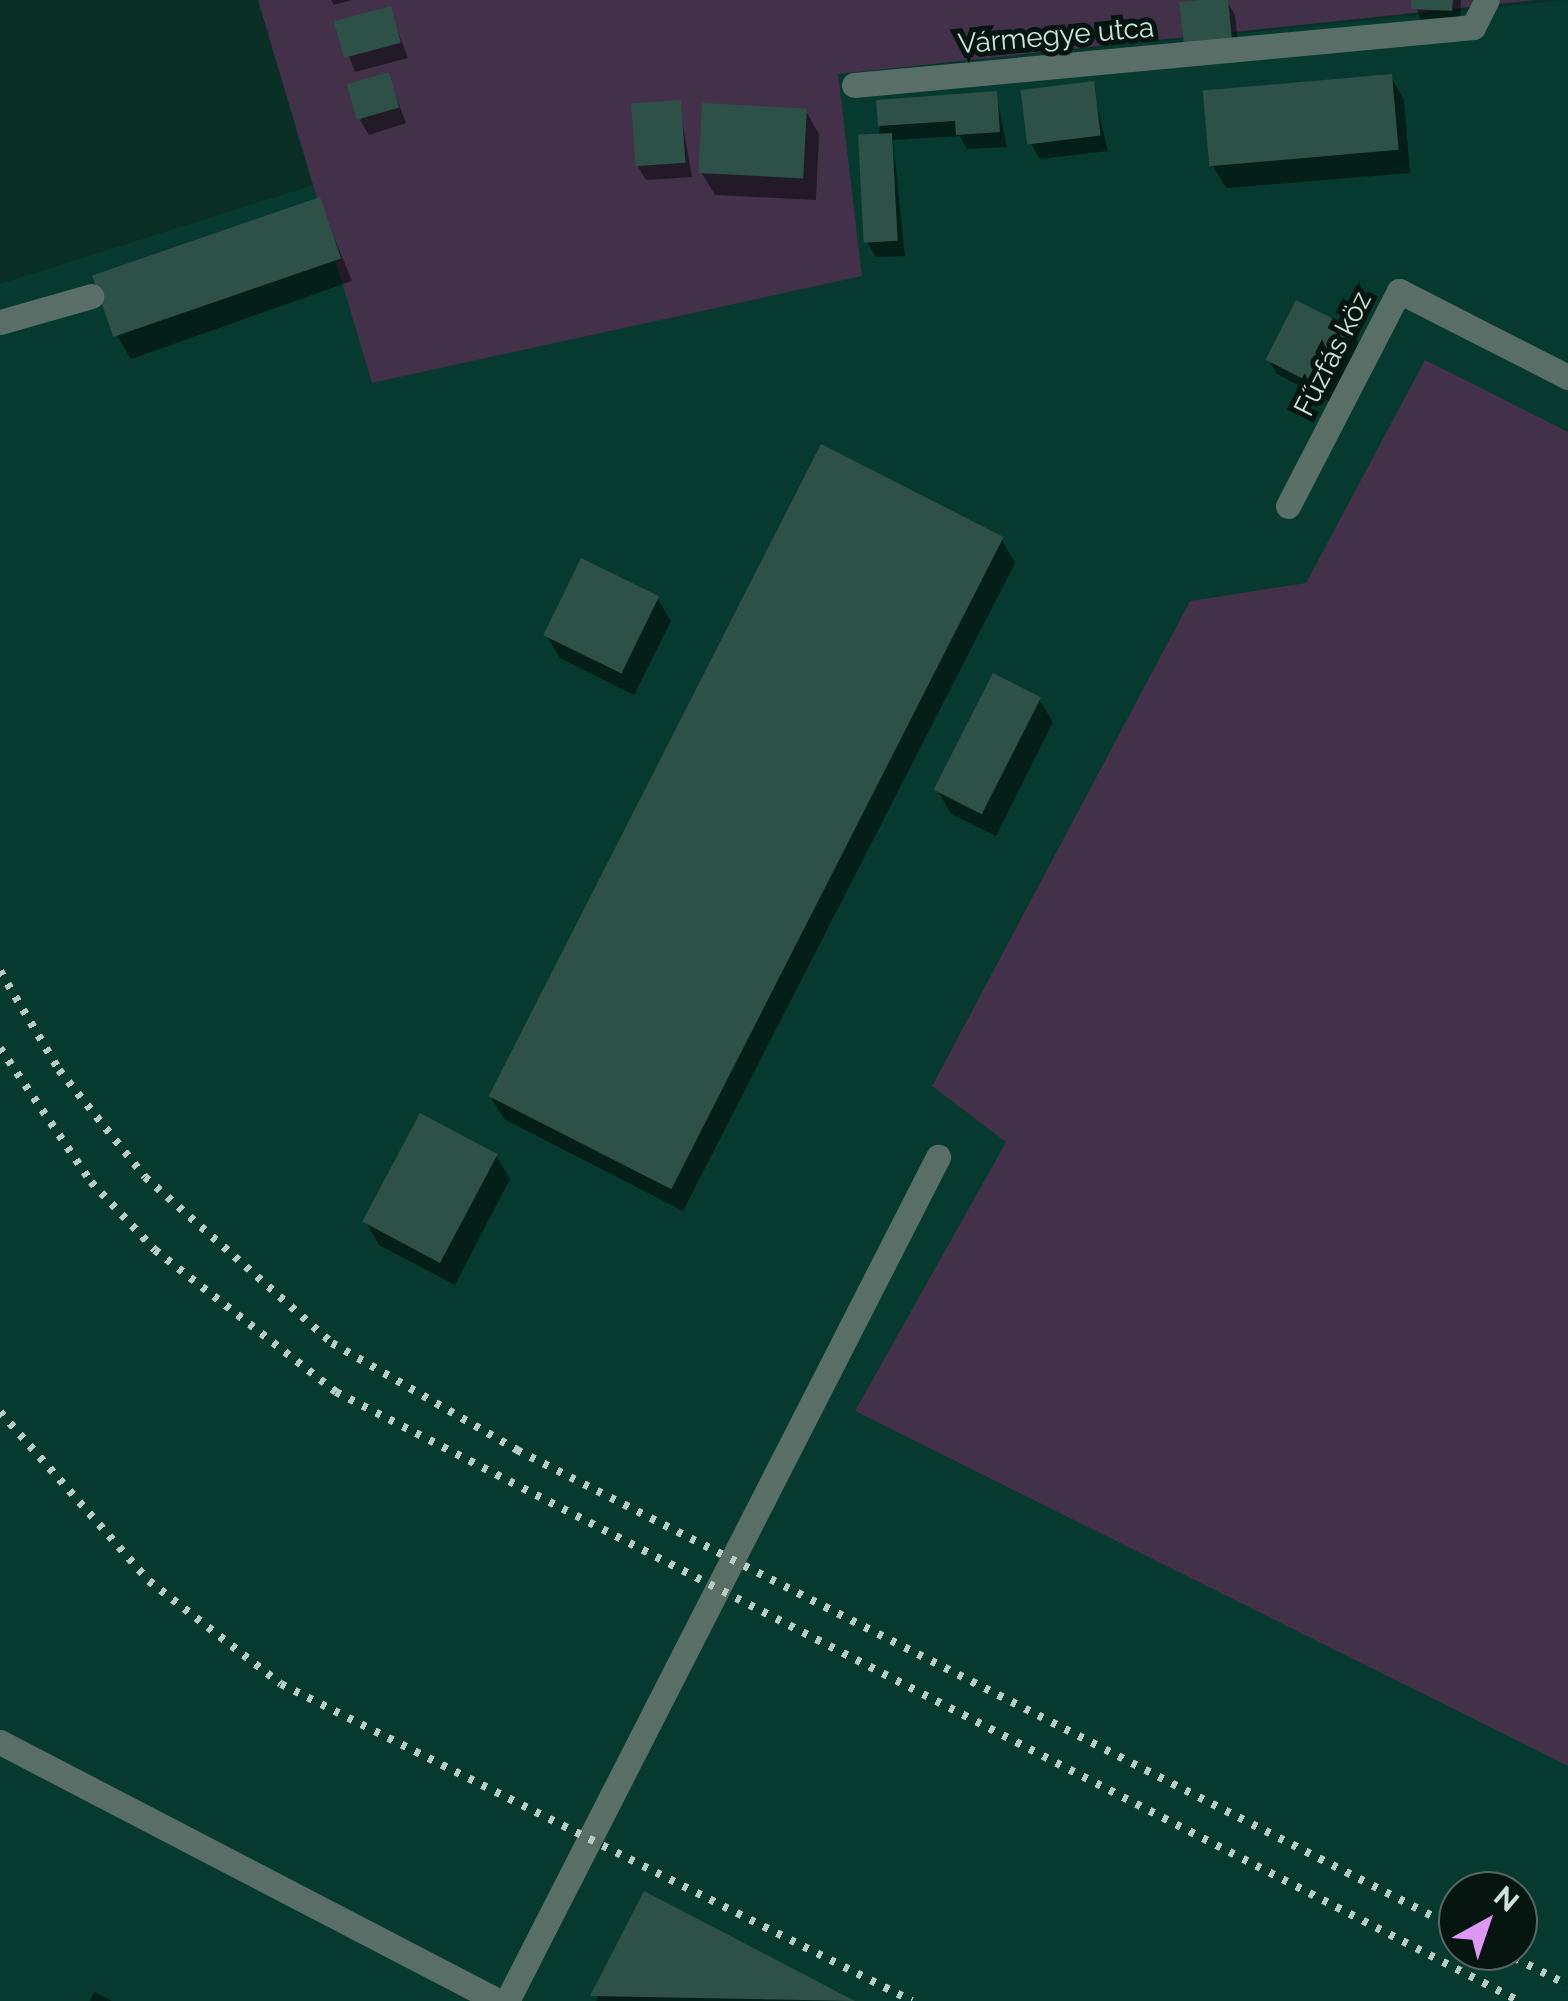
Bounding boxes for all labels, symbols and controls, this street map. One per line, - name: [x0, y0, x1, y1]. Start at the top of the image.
- street label: Vármegye utca: [957, 11, 1155, 61]
- street label: Fűzfás köz: [1287, 286, 1379, 422]
- north arrow: [1438, 1871, 1538, 1971]
- text: N: [1488, 1880, 1525, 1919]

